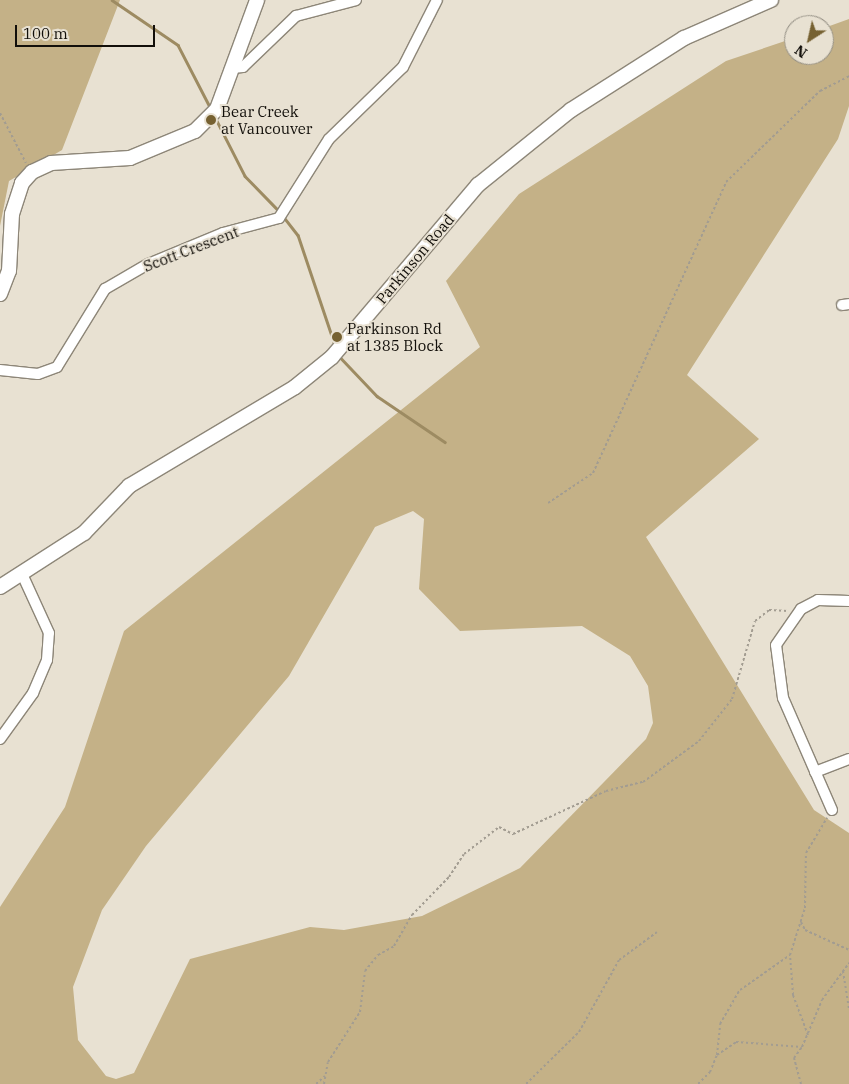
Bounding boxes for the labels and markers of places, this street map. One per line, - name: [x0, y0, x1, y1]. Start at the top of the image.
- place label: Bear Creek at Vancouver: [221, 102, 312, 137]
- marker: Bear Creek at Vancouver: [205, 114, 217, 126]
- place label: Parkinson Rd at 1385 Block: [347, 319, 443, 354]
- marker: Parkinson Rd at 1385 Block: [331, 331, 343, 343]

